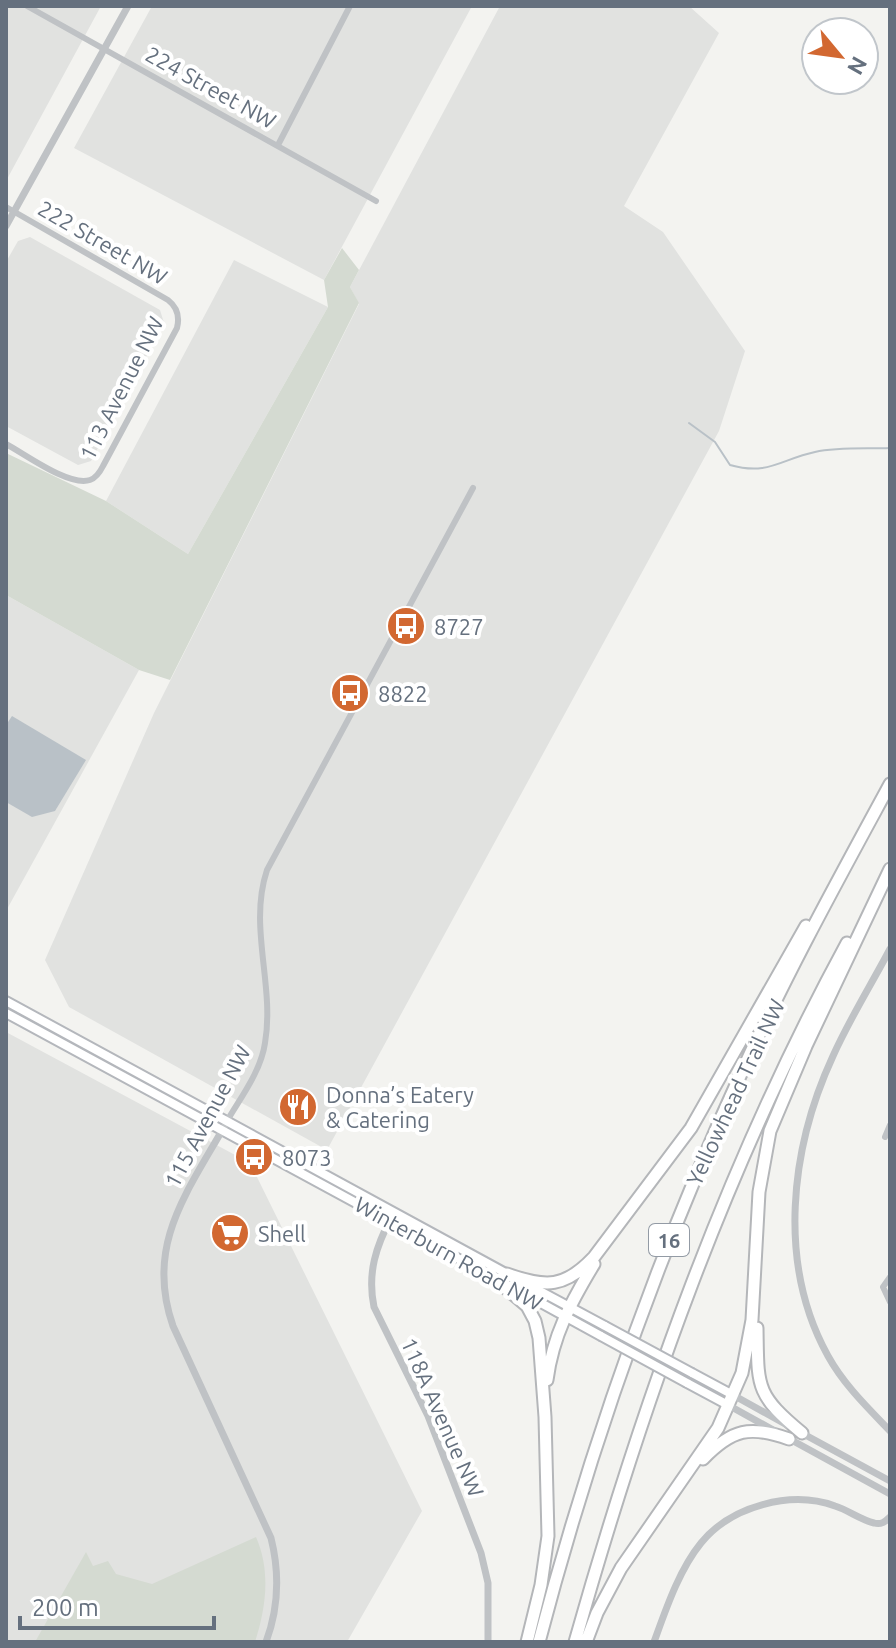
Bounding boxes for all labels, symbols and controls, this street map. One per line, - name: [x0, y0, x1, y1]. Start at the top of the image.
- north arrow: [800, 16, 880, 96]
- street label: 224 Street NW: [142, 41, 280, 133]
- text: N: [843, 53, 873, 79]
- street label: 222 Street NW: [34, 195, 172, 289]
- street label: 113 Avenue NW: [74, 312, 168, 464]
- bus stop icon: 8727: [385, 605, 427, 647]
- place label: 8727: [434, 614, 484, 639]
- bus stop icon: 8822: [329, 672, 371, 714]
- place label: 8822: [378, 681, 428, 706]
- street label: Yellowhead Trail NW: [681, 995, 789, 1189]
- street label: 115 Avenue NW: [159, 1041, 255, 1191]
- place label: Donna’s Eatery & Catering: [326, 1082, 474, 1132]
- restaurant icon: Donna’s Eatery & Catering: [277, 1086, 319, 1128]
- bus stop icon: 8073: [233, 1136, 275, 1178]
- place label: 8073: [282, 1145, 332, 1170]
- street label: Winterburn Road NW: [351, 1191, 547, 1315]
- supermarket icon: Shell: [209, 1212, 251, 1254]
- place label: Shell: [258, 1221, 306, 1246]
- road number: 16: [649, 1224, 689, 1256]
- street label: 118A Avenue NW: [397, 1333, 489, 1501]
- scale bar: [20, 1580, 214, 1630]
- text: 200 m: [32, 1594, 99, 1621]

